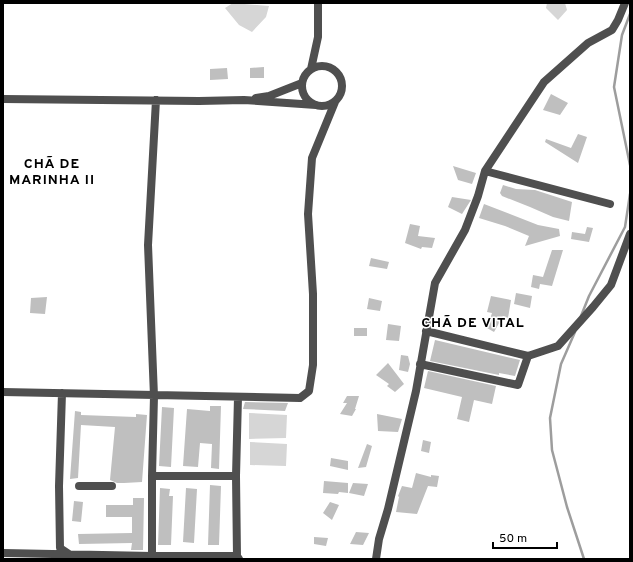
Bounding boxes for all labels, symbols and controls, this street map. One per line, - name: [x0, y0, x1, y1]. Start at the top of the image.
- district label: CHÃ DE MARINHA II: [9, 155, 95, 189]
- district label: CHÃ DE VITAL: [421, 314, 525, 332]
- scale bar: [493, 524, 557, 550]
- text: 50 m: [499, 531, 527, 547]

